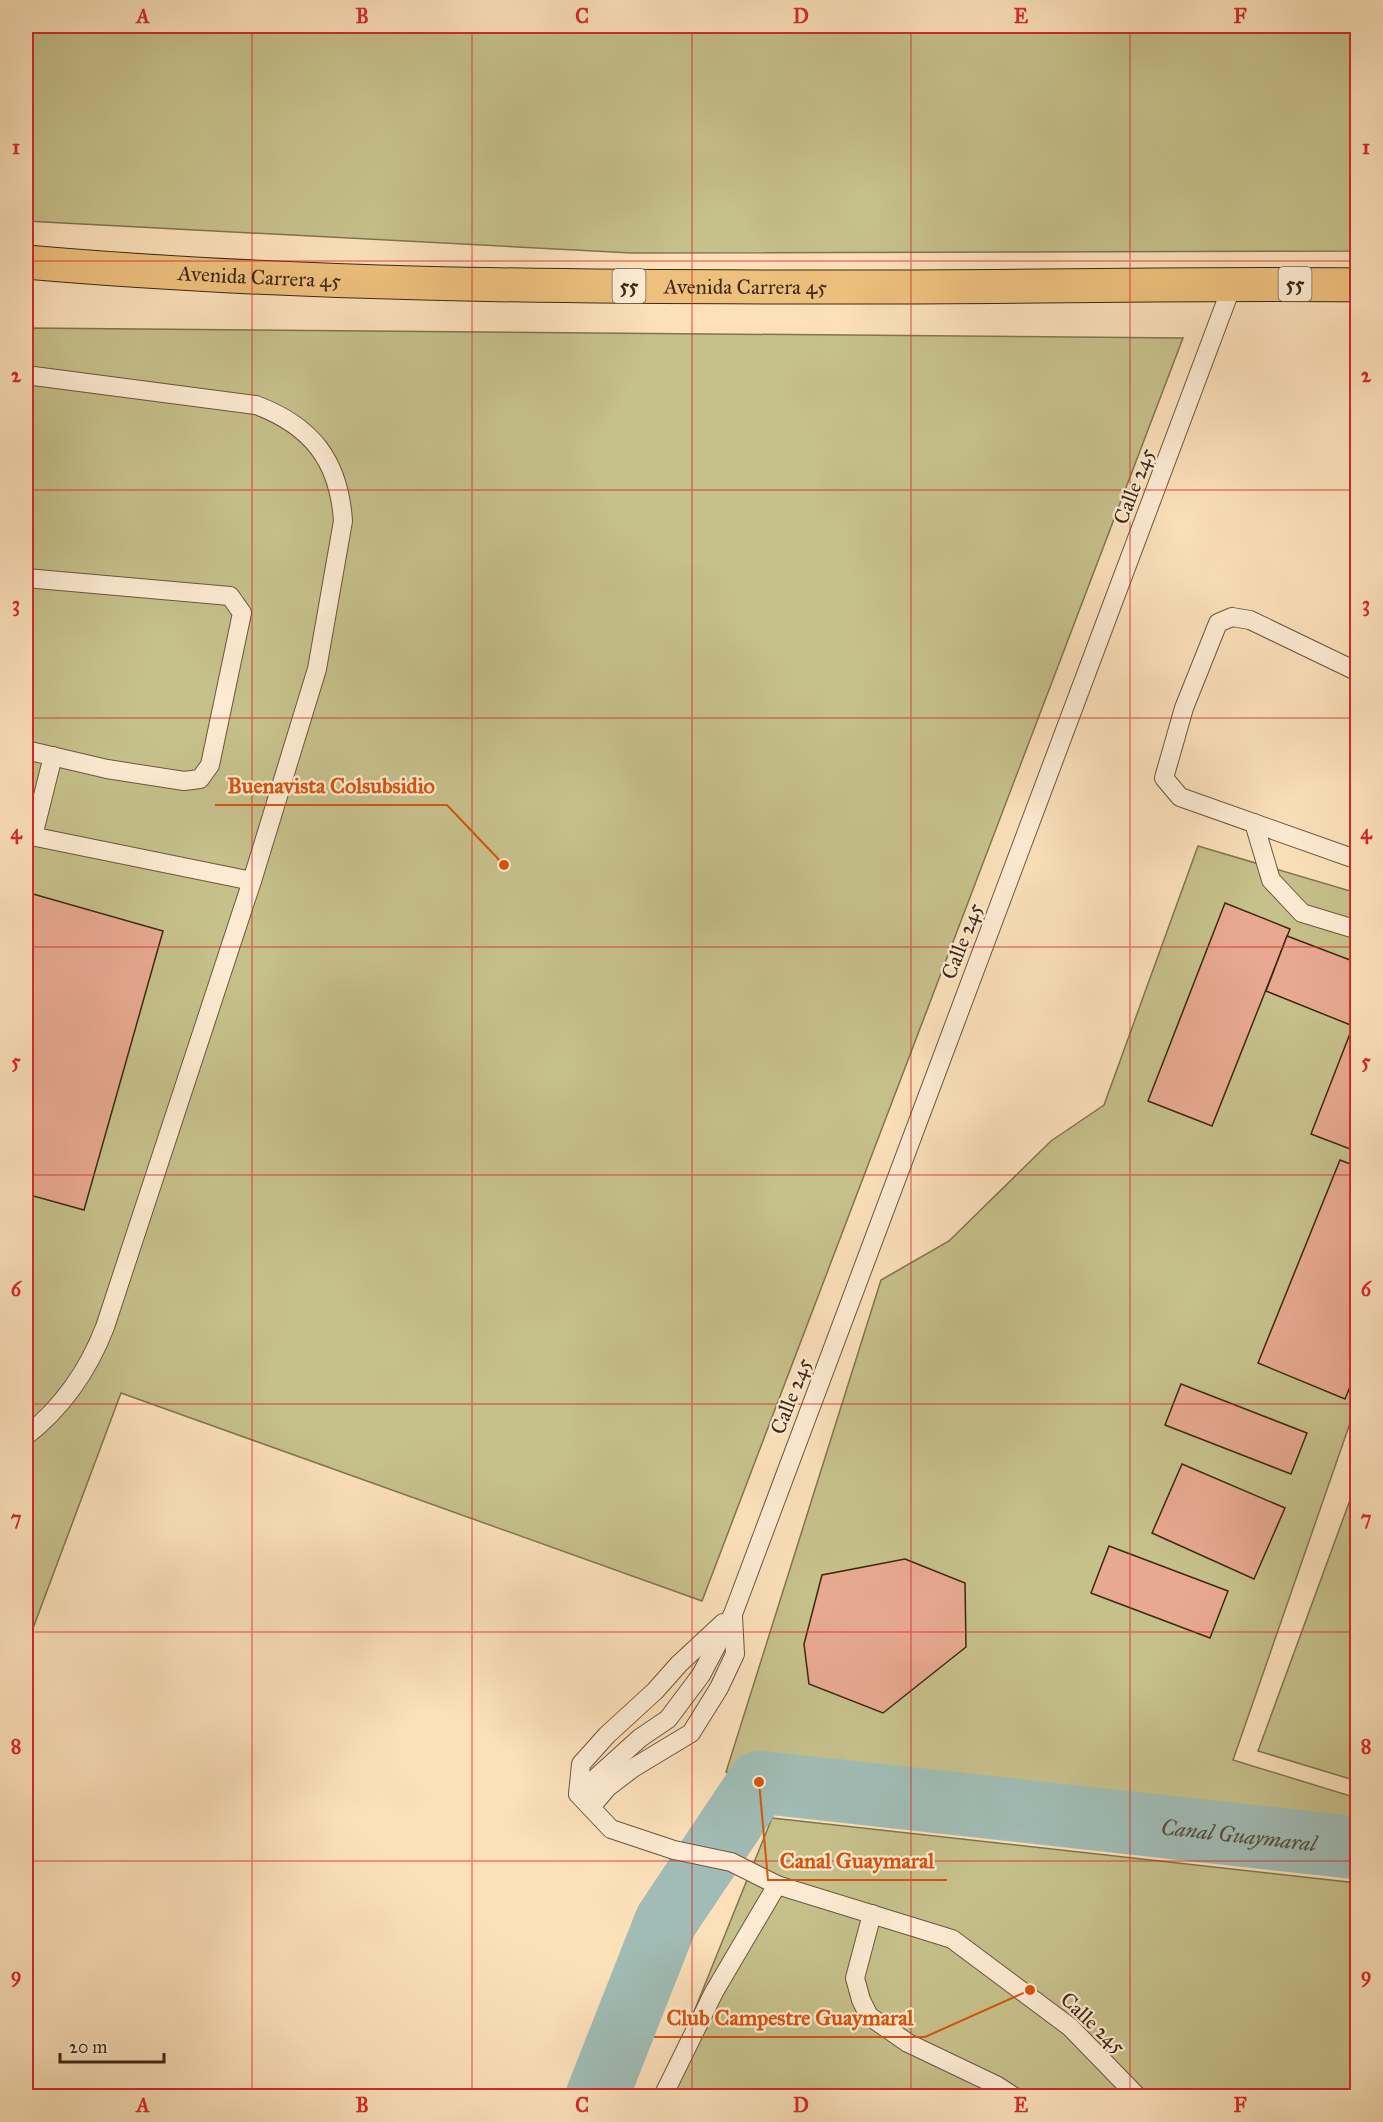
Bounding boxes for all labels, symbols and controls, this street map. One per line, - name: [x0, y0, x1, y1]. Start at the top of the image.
- text: A: [134, 4, 150, 28]
- text: B: [355, 4, 369, 28]
- text: C: [575, 4, 589, 28]
- text: D: [793, 4, 809, 28]
- text: E: [1014, 4, 1029, 28]
- text: F: [1233, 4, 1247, 28]
- text: 1: [12, 135, 20, 159]
- text: 1: [1362, 135, 1370, 159]
- street label: Avenida Carrera 45: [176, 260, 342, 294]
- road number: 55: [1278, 267, 1312, 301]
- road number: 55: [612, 269, 646, 303]
- street label: Avenida Carrera 45: [663, 274, 827, 300]
- text: 2: [11, 363, 22, 387]
- text: 2: [1361, 363, 1372, 387]
- street label: Calle 245: [1108, 444, 1160, 528]
- text: 3: [12, 592, 20, 617]
- text: 3: [1362, 592, 1370, 617]
- callout: Buenavista Colsubsidio: [215, 765, 447, 805]
- text: Buenavista Colsubsidio: [227, 772, 435, 799]
- text: 4: [10, 820, 22, 845]
- text: 4: [1360, 820, 1372, 845]
- street label: Calle 245: [936, 899, 988, 983]
- text: 5: [11, 1049, 21, 1073]
- text: 5: [1361, 1049, 1371, 1073]
- text: 6: [11, 1277, 23, 1301]
- text: 6: [1361, 1277, 1373, 1301]
- street label: Calle 245: [765, 1354, 817, 1438]
- text: 7: [11, 1506, 22, 1530]
- text: 7: [1361, 1506, 1372, 1530]
- text: 8: [11, 1734, 21, 1758]
- text: 8: [1361, 1734, 1371, 1758]
- water label: Canal Guaymaral: [1160, 1813, 1320, 1857]
- callout: Canal Guaymaral: [768, 1840, 947, 1880]
- text: Canal Guaymaral: [780, 1847, 935, 1874]
- text: 9: [11, 1963, 21, 1988]
- text: 9: [1361, 1963, 1371, 1988]
- street label: Calle 245: [1055, 1986, 1131, 2060]
- callout: Club Campestre Guaymaral: [654, 1997, 925, 2037]
- text: Club Campestre Guaymaral: [666, 2004, 915, 2031]
- scale bar: [60, 2026, 164, 2064]
- text: 20 m: [69, 2036, 107, 2058]
- text: A: [134, 2093, 150, 2117]
- text: B: [355, 2093, 369, 2117]
- text: C: [575, 2093, 589, 2117]
- text: D: [793, 2093, 809, 2117]
- text: E: [1014, 2093, 1029, 2117]
- text: F: [1233, 2093, 1247, 2117]

